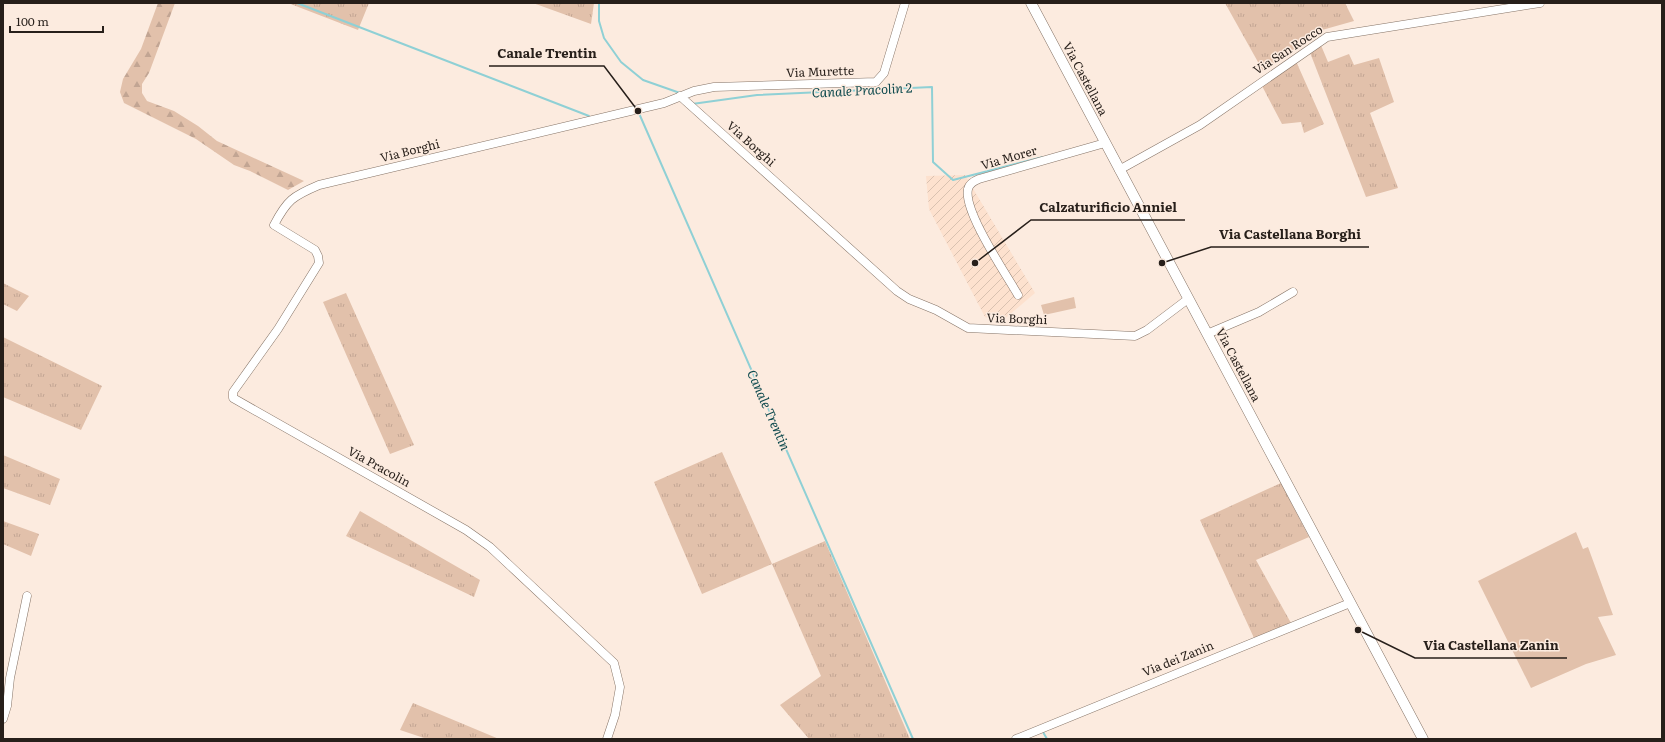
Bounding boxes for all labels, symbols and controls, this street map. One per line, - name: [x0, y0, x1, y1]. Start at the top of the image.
- scale bar: [10, 8, 103, 34]
- text: 100 m: [16, 12, 49, 30]
- street label: Via San Rocco: [1249, 20, 1326, 78]
- street label: Via Castellana: [1059, 38, 1113, 119]
- callout: Canale Trentin: [489, 41, 604, 66]
- text: Canale Trentin: [497, 43, 597, 62]
- street label: Via Murette: [786, 61, 854, 81]
- water label: Canale Pracolin 2: [811, 77, 913, 102]
- street label: Via Borghi: [723, 116, 780, 170]
- street label: Via Borghi: [378, 134, 441, 166]
- street label: Via Morer: [979, 140, 1039, 174]
- callout: Calzaturificio Anniel: [1031, 195, 1185, 220]
- text: Calzaturificio Anniel: [1039, 197, 1177, 216]
- callout: Via Castellana Borghi: [1211, 222, 1369, 247]
- text: Via Castellana Borghi: [1219, 224, 1361, 243]
- street label: Via Borghi: [986, 308, 1048, 328]
- street label: Via Castellana: [1212, 324, 1266, 405]
- water label: Canale Trentin: [743, 366, 796, 453]
- street label: Via Pracolin: [345, 441, 414, 491]
- callout: Via Castellana Zanin: [1415, 633, 1567, 658]
- text: Via Castellana Zanin: [1423, 635, 1559, 654]
- street label: Via dei Zanin: [1139, 636, 1216, 681]

